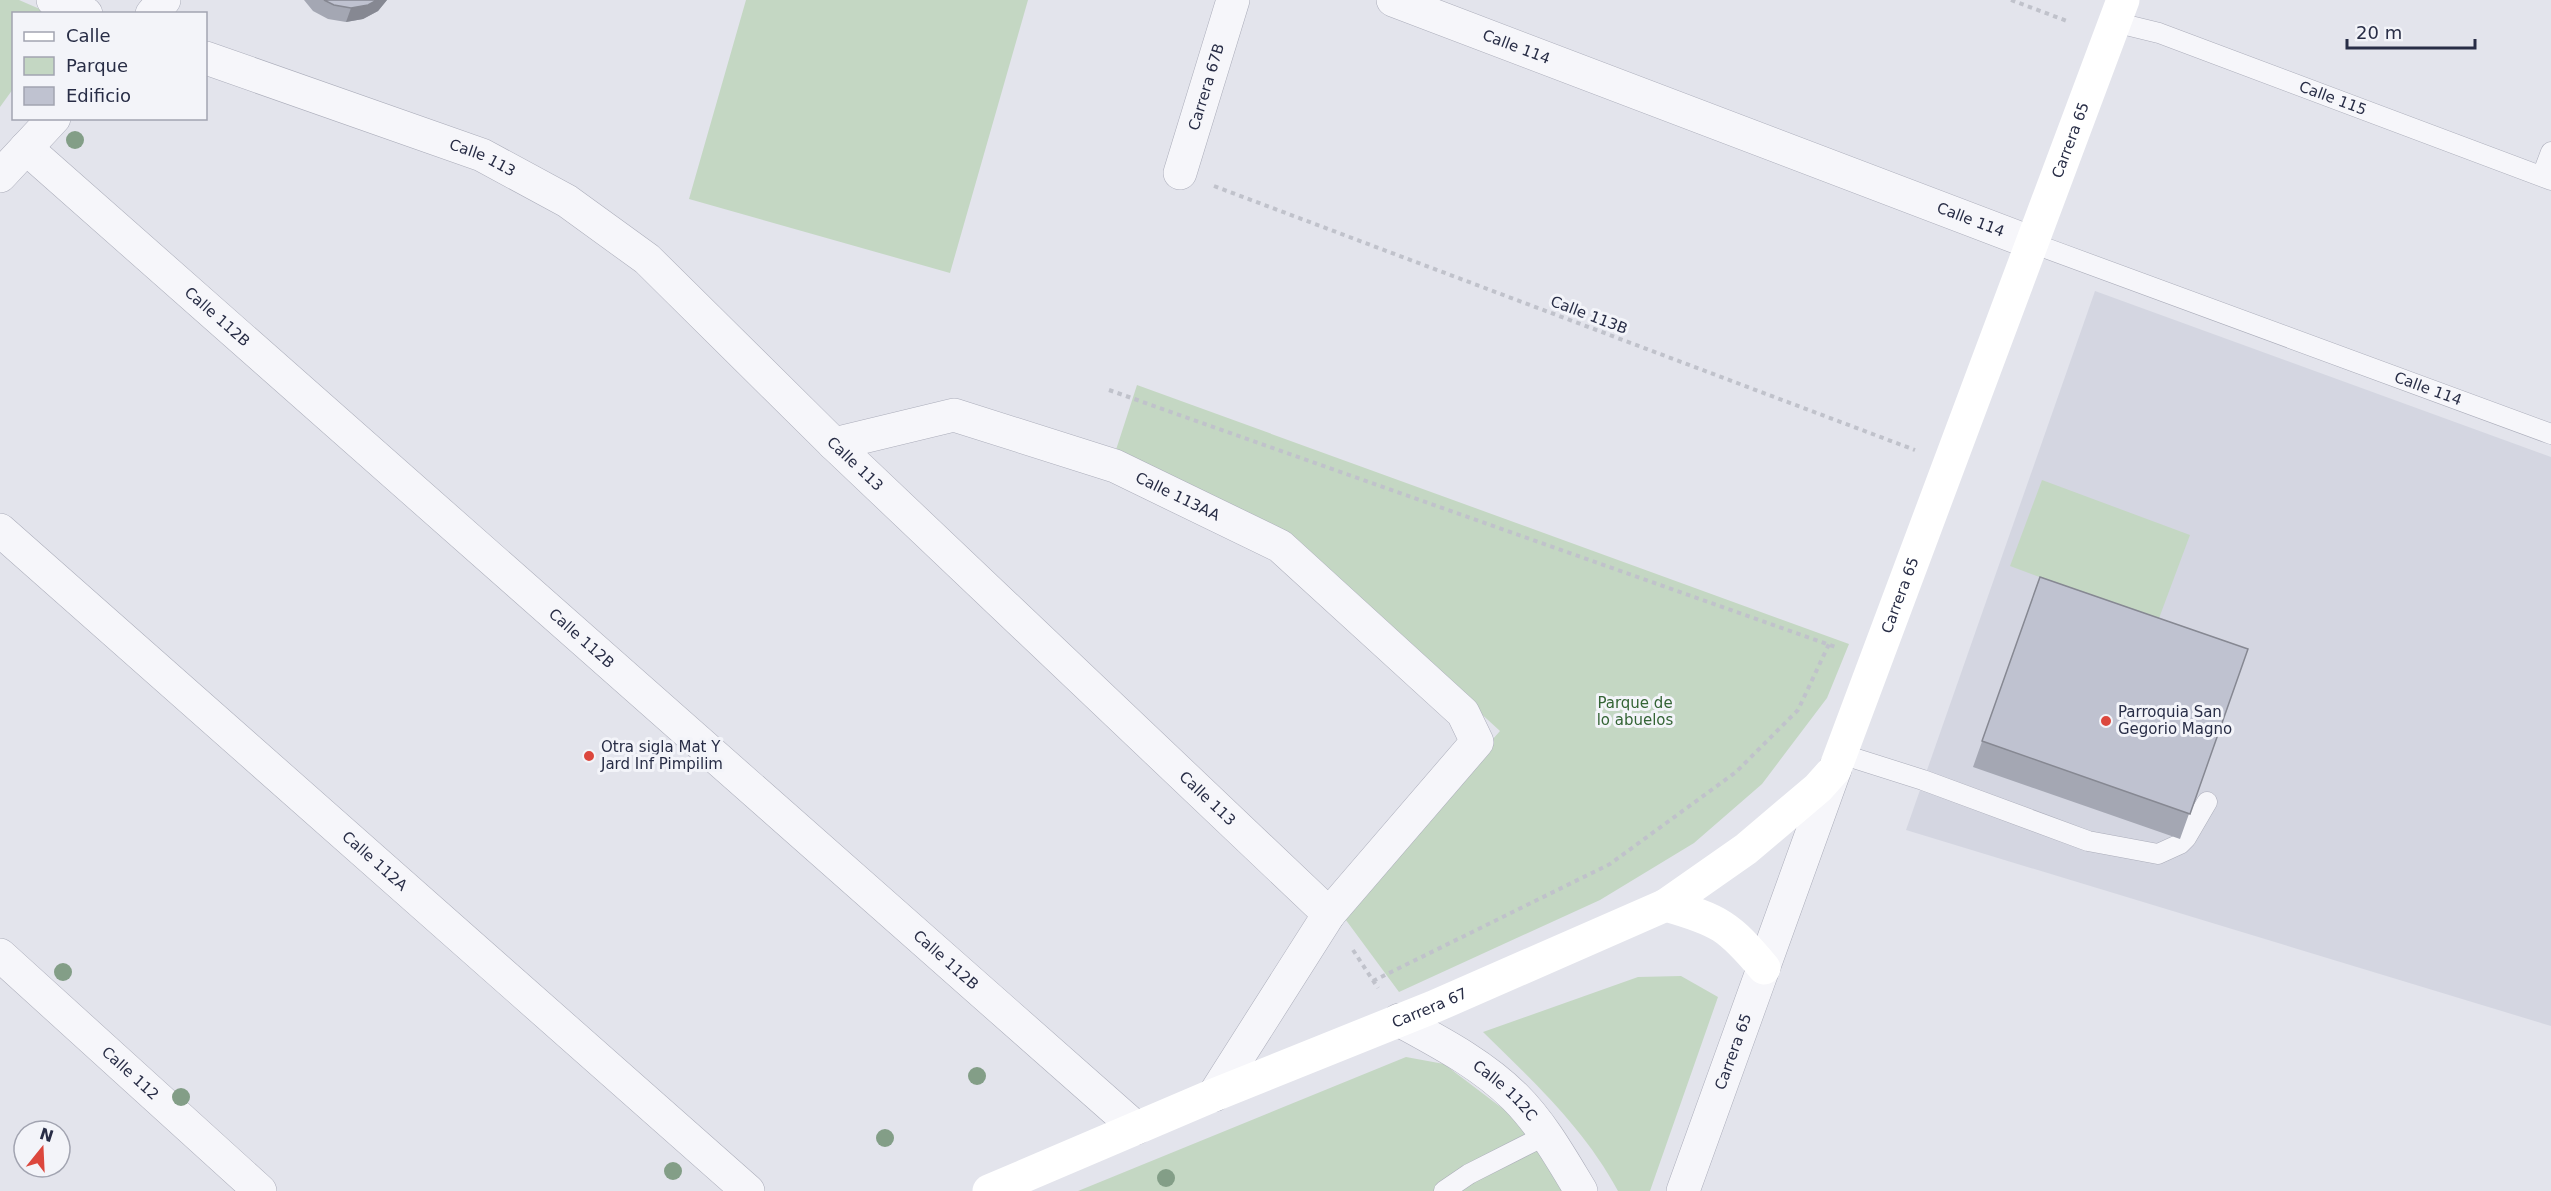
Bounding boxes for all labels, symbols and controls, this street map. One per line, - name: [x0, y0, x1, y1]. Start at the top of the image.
- legend: [12, 12, 207, 120]
- scale bar: [2347, 12, 2474, 50]
- text: 20 m: [2356, 22, 2402, 43]
- text: Calle: [66, 25, 111, 46]
- street label: Calle 114: [1480, 26, 1553, 68]
- street label: Carrera 67B: [1185, 41, 1228, 133]
- text: Parque: [66, 55, 128, 76]
- street label: Calle 115: [2297, 77, 2369, 119]
- text: Edificio: [66, 85, 131, 106]
- street label: Carrera 65: [2048, 100, 2093, 181]
- street label: Calle 113: [447, 135, 519, 180]
- street label: Calle 114: [1934, 199, 2007, 241]
- street label: Calle 112B: [181, 283, 253, 350]
- street label: Calle 113B: [1548, 292, 1630, 338]
- street label: Calle 114: [2392, 368, 2464, 409]
- street label: Calle 113: [823, 433, 887, 495]
- street label: Calle 113AA: [1133, 468, 1223, 525]
- street label: Carrera 65: [1878, 555, 1923, 636]
- street label: Calle 112B: [545, 605, 618, 672]
- park label: Parque de lo abuelos: [1597, 694, 1674, 729]
- place label: Parroquia San Gegorio Magno: [2118, 703, 2232, 738]
- marker: Parroquia San Gegorio Magno: [2099, 714, 2113, 728]
- place label: Otra sigla Mat Y Jard Inf Pimpilim: [600, 738, 723, 773]
- marker: Otra sigla Mat Y Jard Inf Pimpilim: [582, 749, 596, 763]
- street label: Calle 113: [1176, 768, 1239, 829]
- street label: Calle 112A: [338, 828, 412, 895]
- street label: Calle 112B: [909, 927, 982, 994]
- street label: Carrera 67: [1389, 984, 1470, 1032]
- street label: Carrera 65: [1711, 1011, 1755, 1092]
- street label: Calle 112: [98, 1043, 163, 1104]
- street label: Calle 112C: [1469, 1057, 1541, 1124]
- north arrow: [12, 1119, 72, 1179]
- text: N: [37, 1124, 56, 1146]

